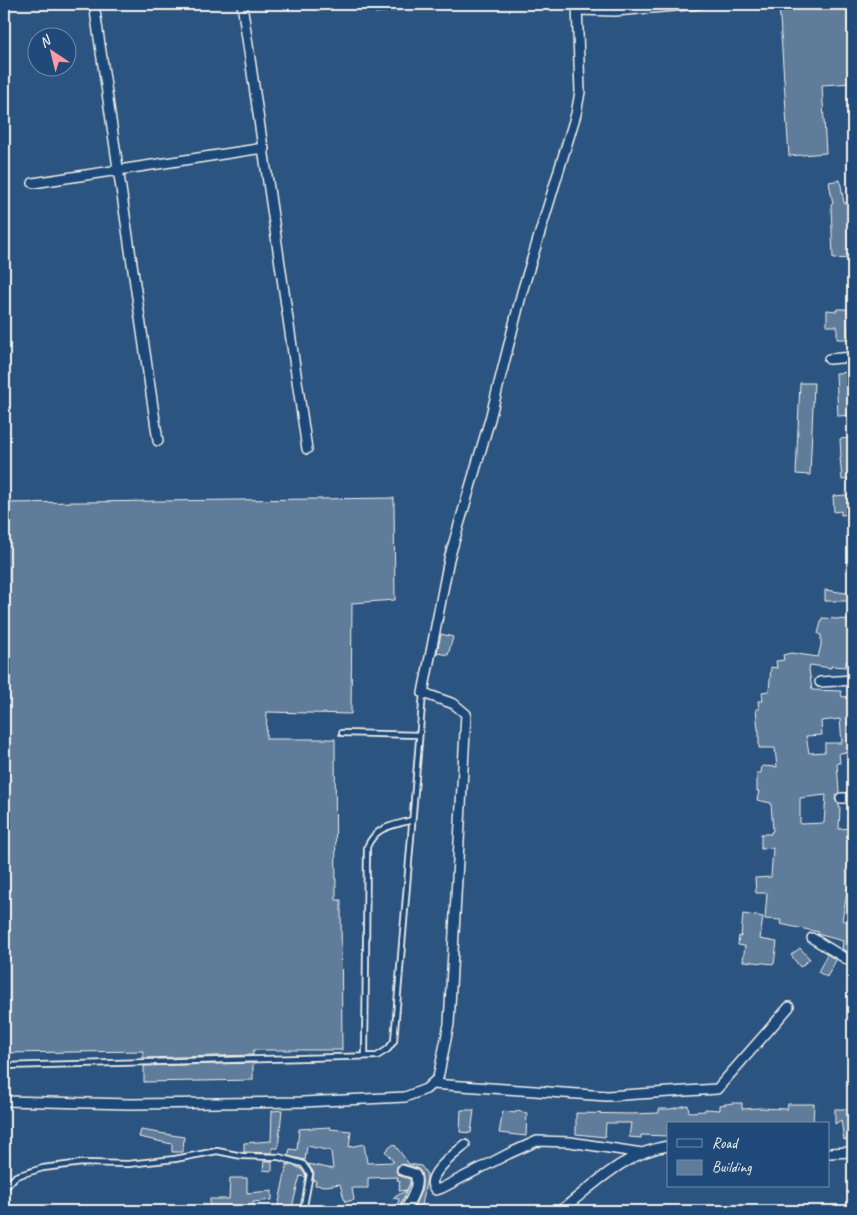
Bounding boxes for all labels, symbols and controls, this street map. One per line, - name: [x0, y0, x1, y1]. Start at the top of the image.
- north arrow: [28, 28, 78, 78]
- text: N: [36, 31, 55, 51]
- legend: [667, 1122, 830, 1188]
- text: Road: [712, 1134, 739, 1153]
- text: Building: [712, 1158, 752, 1177]

